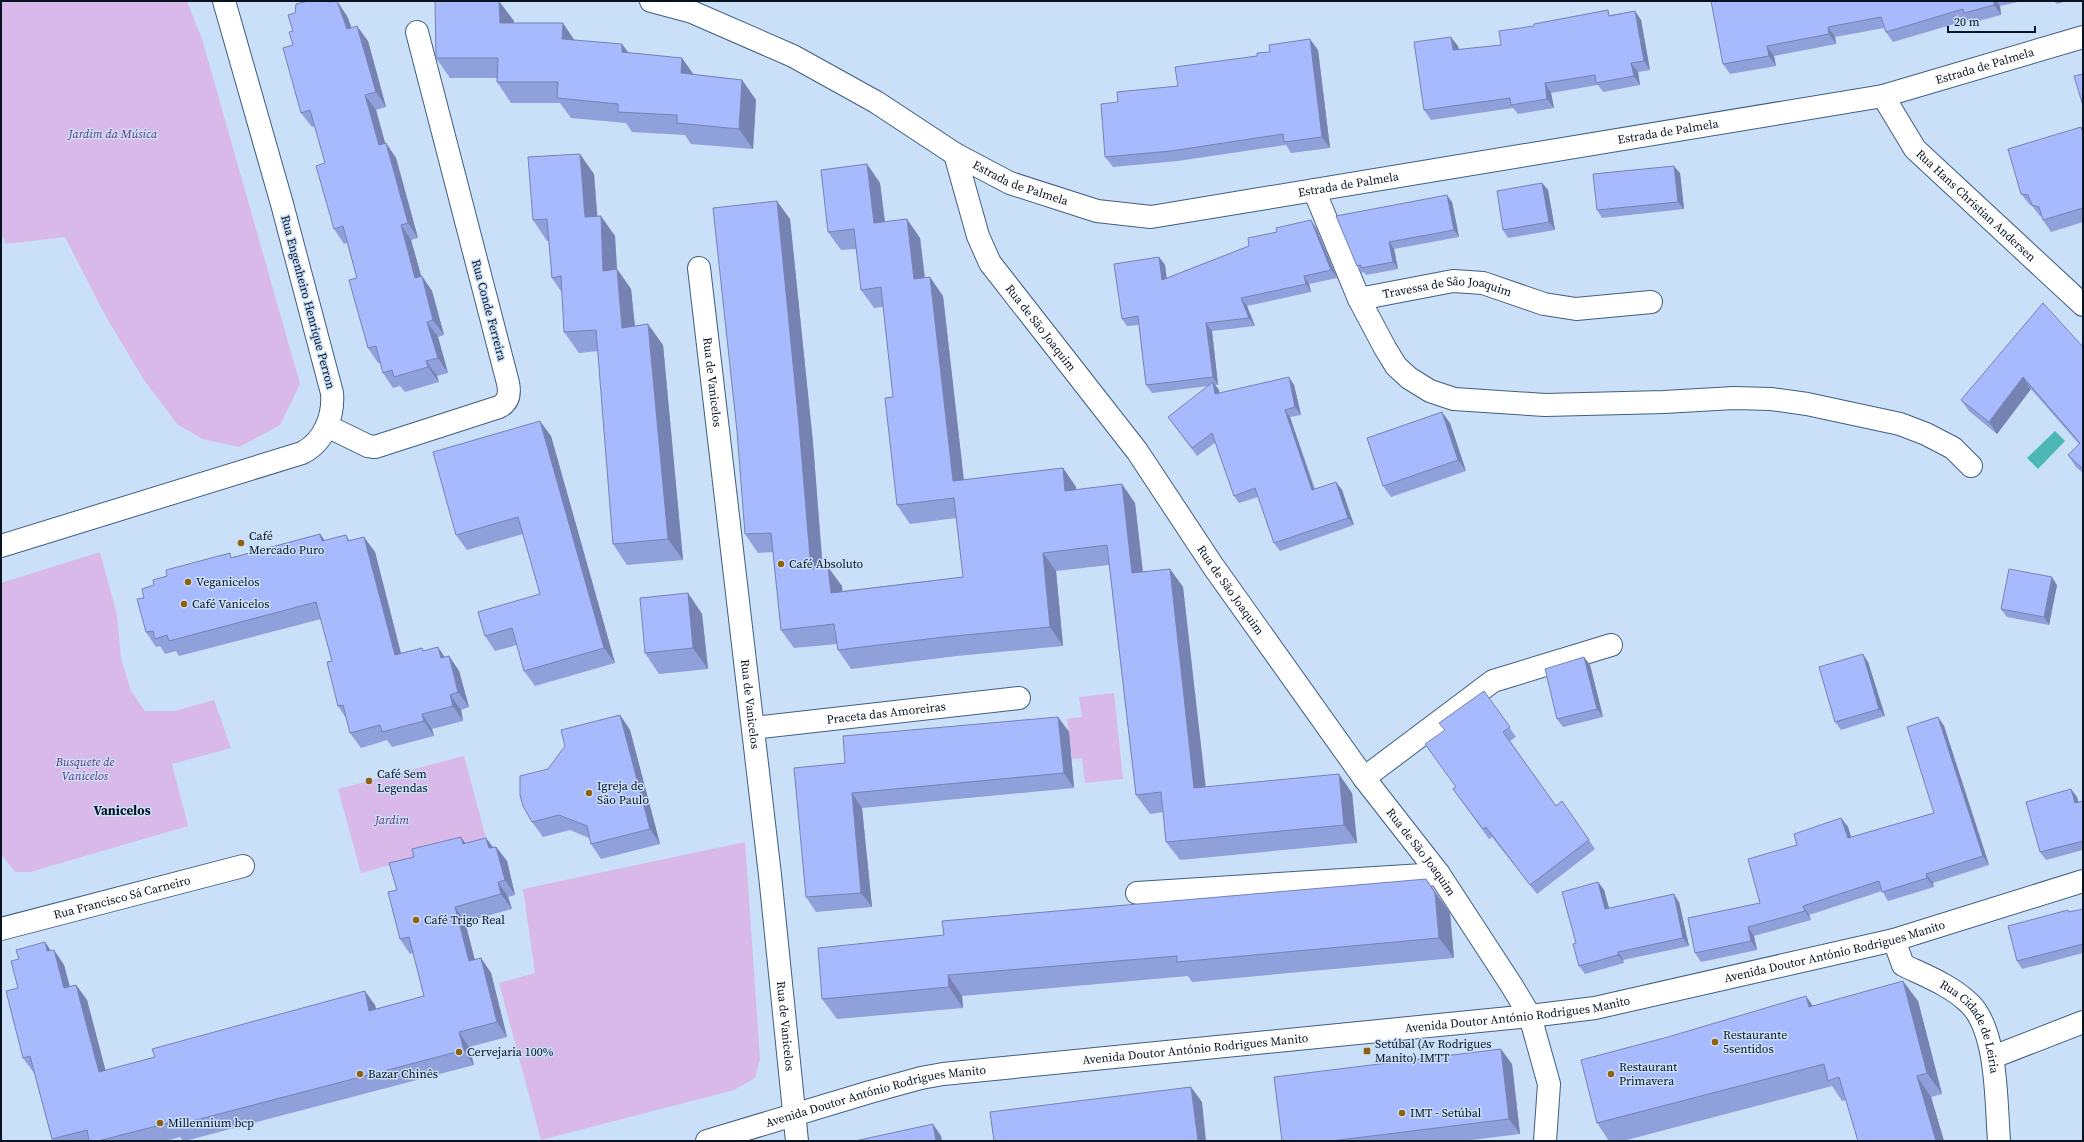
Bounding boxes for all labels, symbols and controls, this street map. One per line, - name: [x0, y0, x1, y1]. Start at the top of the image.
- scale bar: [1948, 8, 2035, 34]
- text: 20 m: [1954, 14, 1980, 30]
- street label: Estrada de Palmela: [1934, 44, 2037, 88]
- street label: Estrada de Palmela: [1616, 115, 1720, 148]
- park label: Jardim da Música: [67, 126, 158, 142]
- street label: Rua Hans Christian Andersen: [1912, 146, 2039, 265]
- street label: Estrada de Palmela: [970, 157, 1071, 209]
- street label: Estrada de Palmela: [1297, 168, 1401, 201]
- street label: Rua Engenheiro Henrique Perron: [277, 213, 339, 391]
- street label: Rua Conde Ferreira: [468, 258, 510, 363]
- street label: Travessa de São Joaquim: [1381, 273, 1514, 302]
- street label: Rua de São Joaquim: [1002, 281, 1080, 375]
- street label: Rua de Vanicelos: [699, 336, 726, 428]
- place label: Café Mercado Puro: [249, 528, 325, 558]
- marker: Café Mercado Puro: [236, 538, 246, 548]
- street label: Rua de São Joaquim: [1194, 542, 1268, 638]
- place label: Café Absoluto: [789, 556, 864, 572]
- marker: Café Absoluto: [776, 559, 786, 569]
- place label: Veganicelos: [196, 574, 259, 590]
- marker: Veganicelos: [183, 577, 193, 587]
- place label: Café Vanicelos: [192, 596, 270, 612]
- marker: Café Vanicelos: [179, 599, 189, 609]
- street label: Rua de Vanicelos: [737, 658, 763, 750]
- street label: Praceta das Amoreiras: [826, 698, 947, 728]
- park label: Busquete de Vanicelos: [55, 754, 114, 784]
- place label: Café Sem Legendas: [377, 766, 428, 796]
- marker: Café Sem Legendas: [364, 776, 374, 786]
- place label: Igreja de São Paulo: [597, 778, 649, 808]
- marker: Igreja de São Paulo: [584, 788, 594, 798]
- district label: Vanicelos: [93, 802, 151, 819]
- street label: Rua de São Joaquim: [1383, 805, 1459, 899]
- park label: Jardim: [373, 812, 409, 828]
- street label: Rua Francisco Sá Carneiro: [52, 872, 193, 923]
- place label: Café Trigo Real: [424, 912, 505, 928]
- marker: Café Trigo Real: [411, 915, 421, 925]
- street label: Avenida Doutor António Rodrigues Manito: [1723, 916, 1947, 986]
- street label: Rua Cidade de Leiria: [1937, 976, 2002, 1075]
- street label: Rua de Vanicelos: [773, 980, 798, 1072]
- street label: Avenida Doutor António Rodrigues Manito: [1404, 992, 1632, 1036]
- place label: Restaurante 5sentidos: [1723, 1027, 1787, 1057]
- street label: Avenida Doutor António Rodrigues Manito: [1082, 1030, 1309, 1068]
- place label: Setúbal (Av Rodrigues Manito) IMTT: [1375, 1036, 1492, 1066]
- marker: Restaurante 5sentidos: [1710, 1037, 1720, 1047]
- place label: Cervejaria 100%: [467, 1044, 554, 1060]
- marker: Setúbal (Av Rodrigues Manito) IMTT: [1362, 1046, 1372, 1056]
- marker: Cervejaria 100%: [454, 1047, 464, 1057]
- place label: Restaurant Primavera: [1619, 1059, 1677, 1089]
- street label: Avenida Doutor António Rodrigues Manito: [764, 1062, 987, 1131]
- place label: Bazar Chinês: [368, 1066, 438, 1082]
- marker: Bazar Chinês: [355, 1069, 365, 1079]
- marker: Restaurant Primavera: [1606, 1069, 1616, 1079]
- place label: IMT - Setúbal: [1410, 1105, 1482, 1121]
- marker: IMT - Setúbal: [1397, 1108, 1407, 1118]
- place label: Millennium bcp: [168, 1115, 254, 1131]
- marker: Millennium bcp: [155, 1118, 165, 1128]

